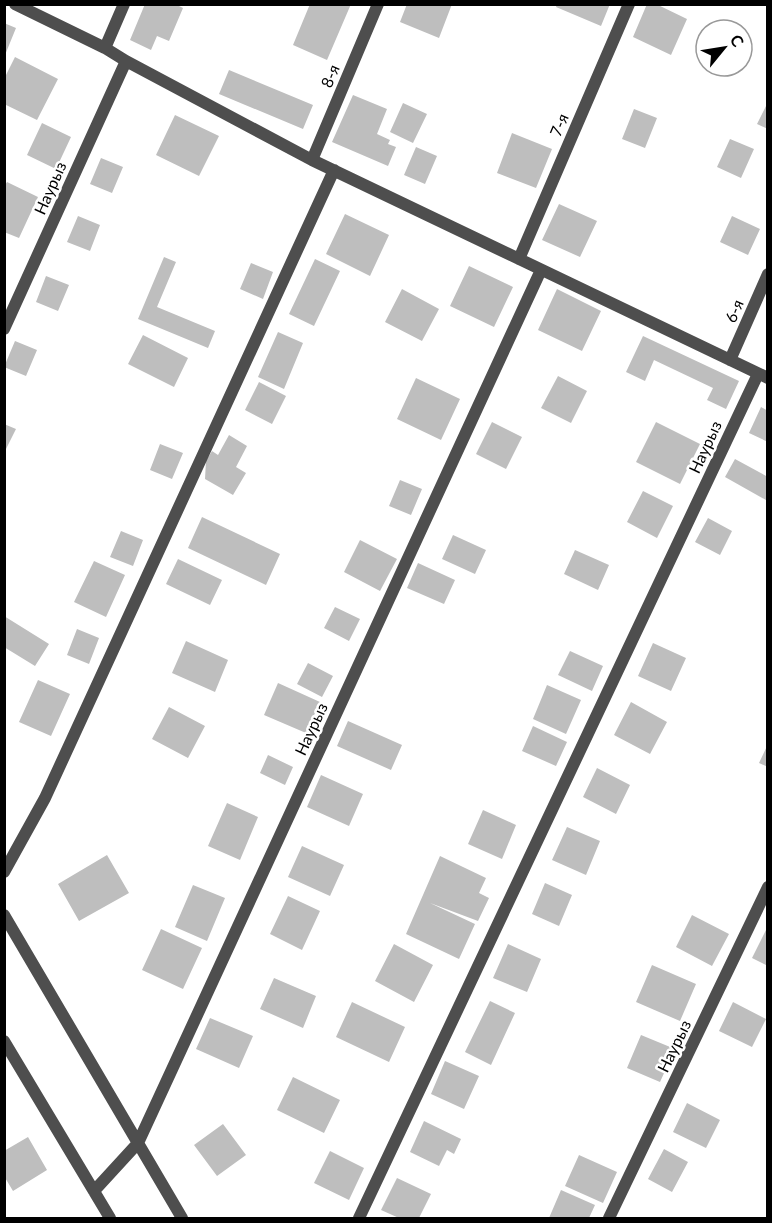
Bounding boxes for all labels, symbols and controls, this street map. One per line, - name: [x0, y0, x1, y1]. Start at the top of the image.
- north arrow: [694, 18, 754, 78]
- text: С: [727, 31, 749, 50]
- street label: 8-я: [316, 61, 343, 90]
- street label: 7-я: [545, 110, 572, 139]
- street label: Наурыз: [30, 158, 70, 217]
- street label: 6-я: [720, 296, 747, 325]
- street label: Наурыз: [684, 418, 725, 476]
- street label: Наурыз: [290, 700, 331, 758]
- street label: Наурыз: [653, 1017, 694, 1075]

